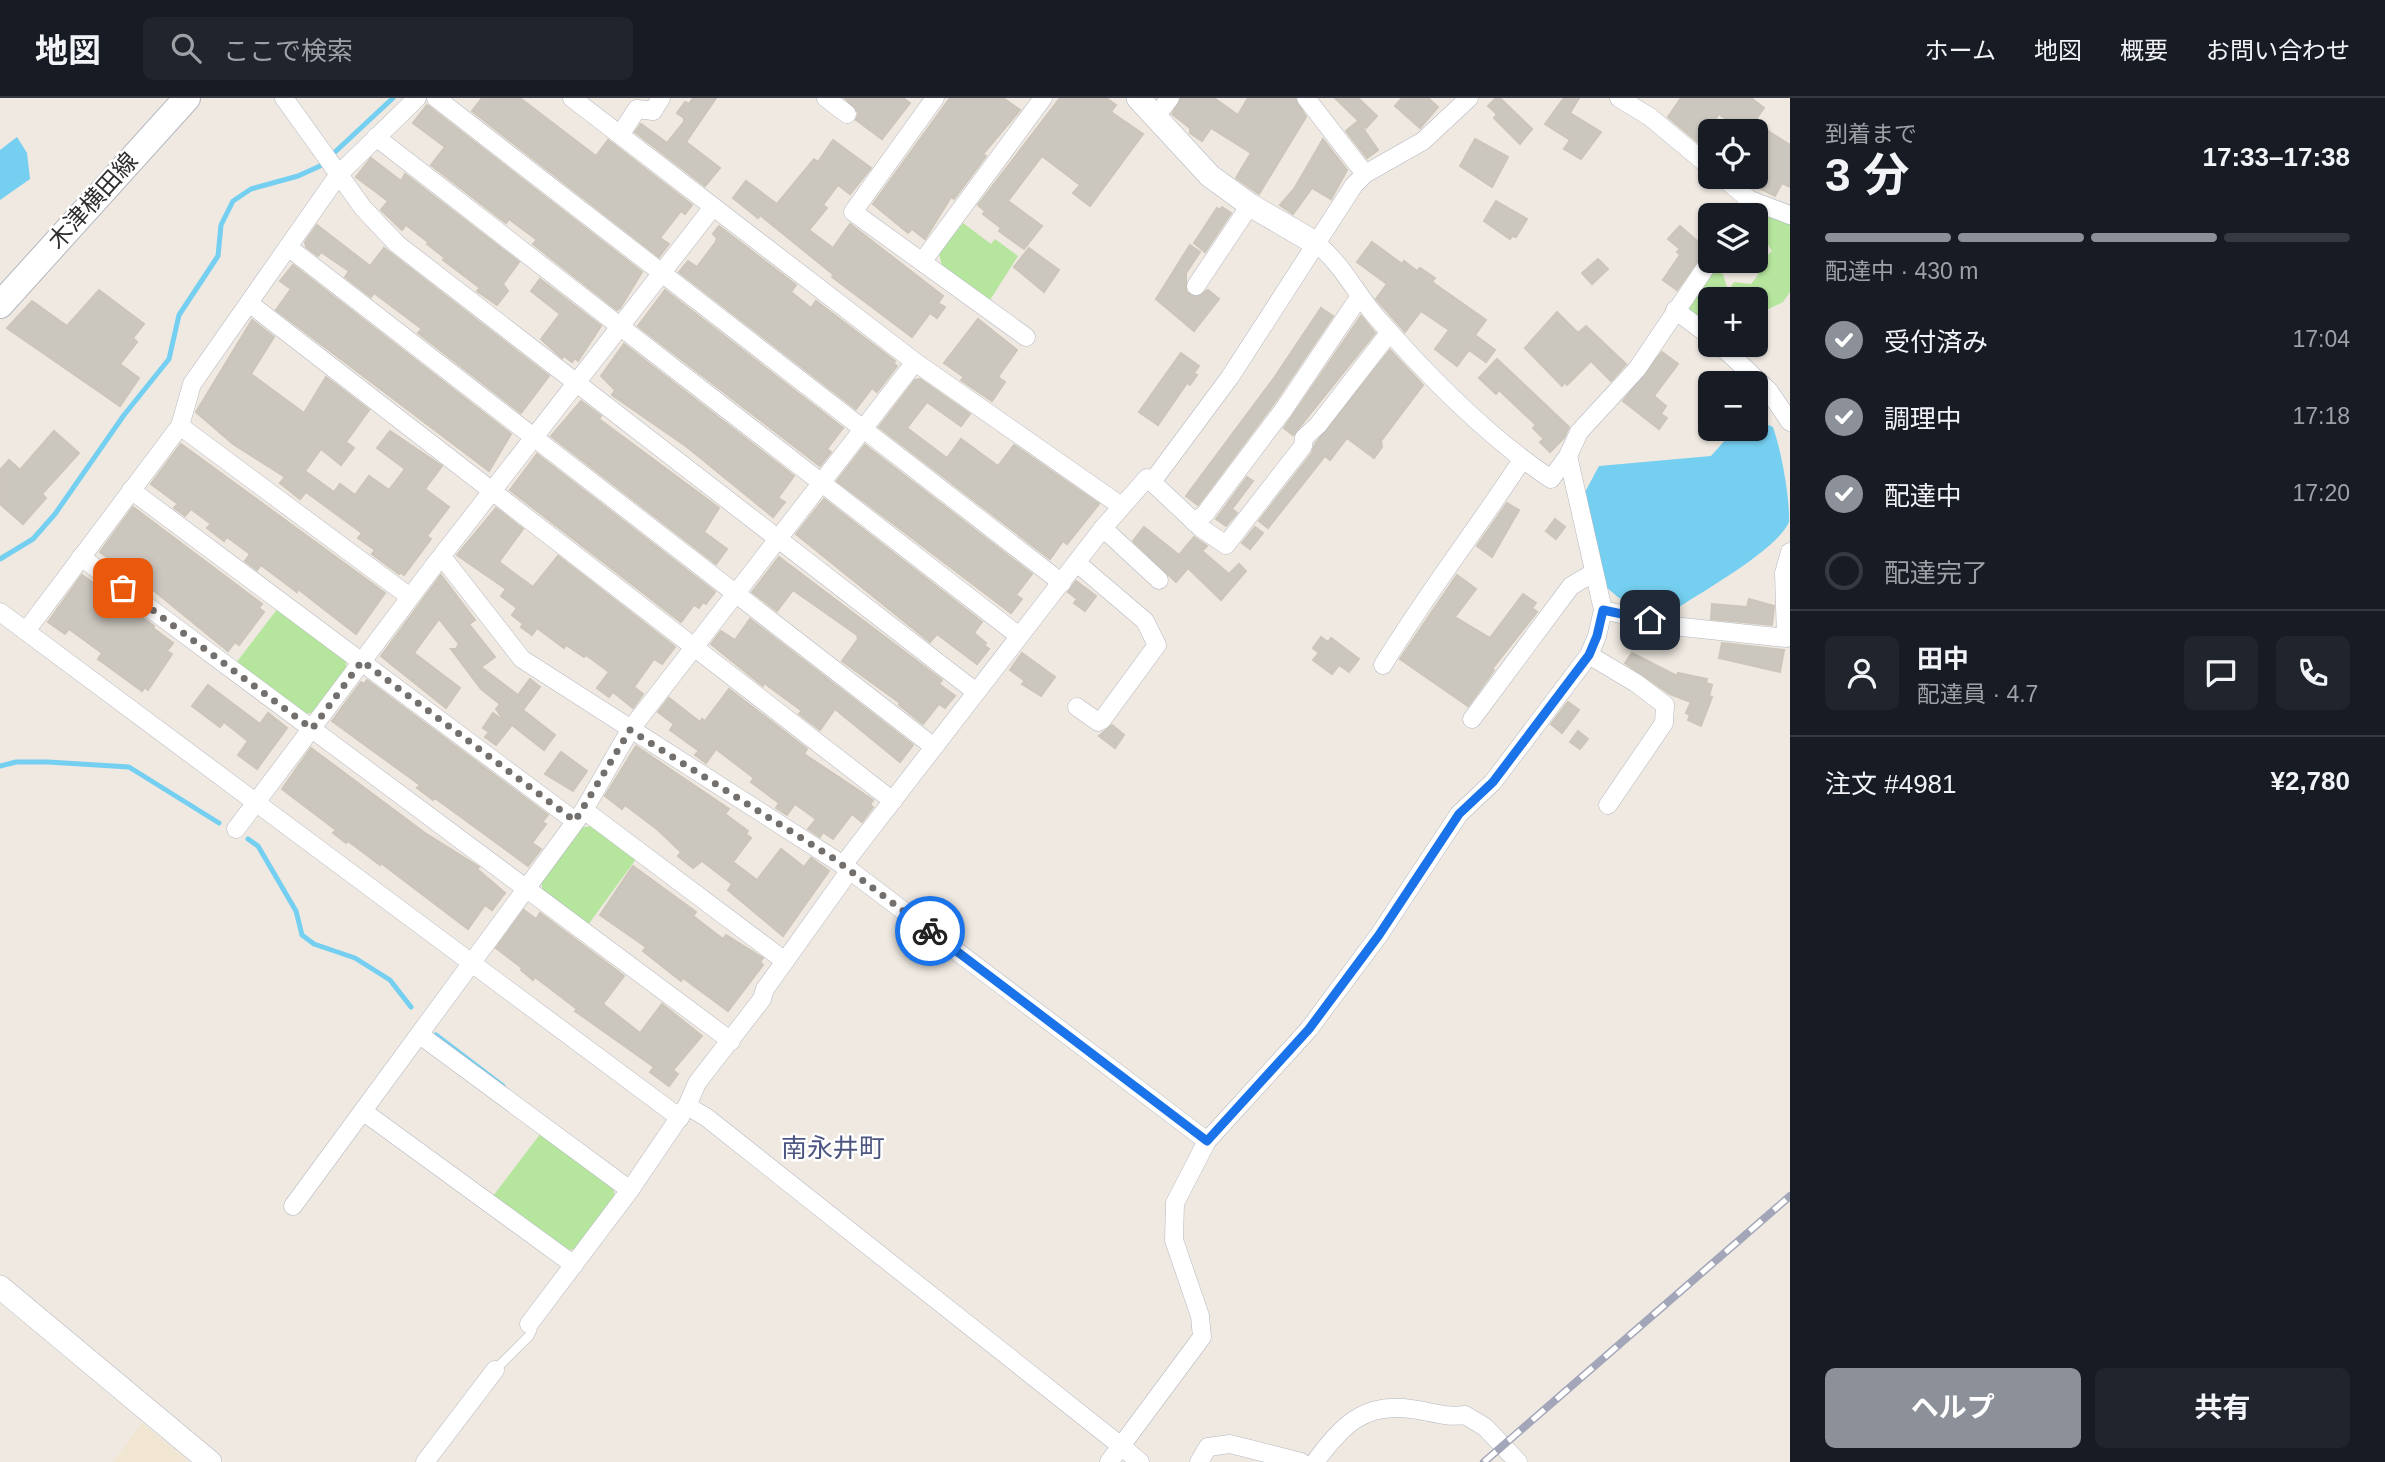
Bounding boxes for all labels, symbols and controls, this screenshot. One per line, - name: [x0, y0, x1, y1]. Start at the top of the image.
- search box: [143, 17, 633, 80]
- icon: search: [167, 29, 205, 67]
- text: 地図: [35, 32, 101, 69]
- text: ここで検索: [223, 36, 353, 66]
- text: ホーム: [1925, 37, 1996, 64]
- text: 地図: [2034, 37, 2082, 64]
- text: 概要: [2120, 37, 2168, 64]
- text: お問い合わせ: [2206, 37, 2350, 64]
- map controls: [1698, 119, 1768, 441]
- button: locate: [1698, 119, 1768, 189]
- text: 到着まで: [1825, 121, 1917, 147]
- text: 17:33–17:38: [2203, 142, 2350, 172]
- street label: 木津横田線: [42, 147, 143, 254]
- text: 3 分: [1825, 149, 1909, 201]
- button: layers: [1698, 203, 1768, 273]
- text: 配達中 · 430 m: [1825, 258, 1978, 284]
- button: +: [1698, 287, 1768, 357]
- icon: check: [1825, 321, 1863, 359]
- text: 17:04: [2292, 326, 2350, 352]
- text: 受付済み: [1884, 327, 1988, 357]
- button: −: [1698, 371, 1768, 441]
- icon: check: [1825, 398, 1863, 436]
- text: 17:18: [2292, 403, 2350, 429]
- text: 調理中: [1884, 404, 1962, 434]
- icon: check: [1825, 475, 1863, 513]
- text: 17:20: [2292, 480, 2350, 506]
- text: 配達中: [1884, 481, 1962, 511]
- pin: [93, 558, 153, 618]
- text: 配達完了: [1884, 558, 1988, 588]
- icon: bag: [104, 569, 142, 607]
- pin: [1620, 590, 1680, 650]
- icon: home: [1631, 601, 1669, 639]
- button: person: [1825, 636, 1899, 710]
- button: chat: [2184, 636, 2258, 710]
- button: phone: [2276, 636, 2350, 710]
- text: 田中: [1917, 644, 1969, 674]
- text: 配達員 · 4.7: [1917, 681, 2038, 707]
- text: ¥2,780: [2270, 766, 2350, 796]
- text: 注文 #4981: [1825, 769, 1957, 799]
- courier: [895, 896, 965, 966]
- icon: bike: [911, 912, 949, 950]
- district label: 南永井町: [781, 1133, 885, 1163]
- button: ヘルプ: [1825, 1368, 2081, 1448]
- button: 共有: [2095, 1368, 2350, 1448]

